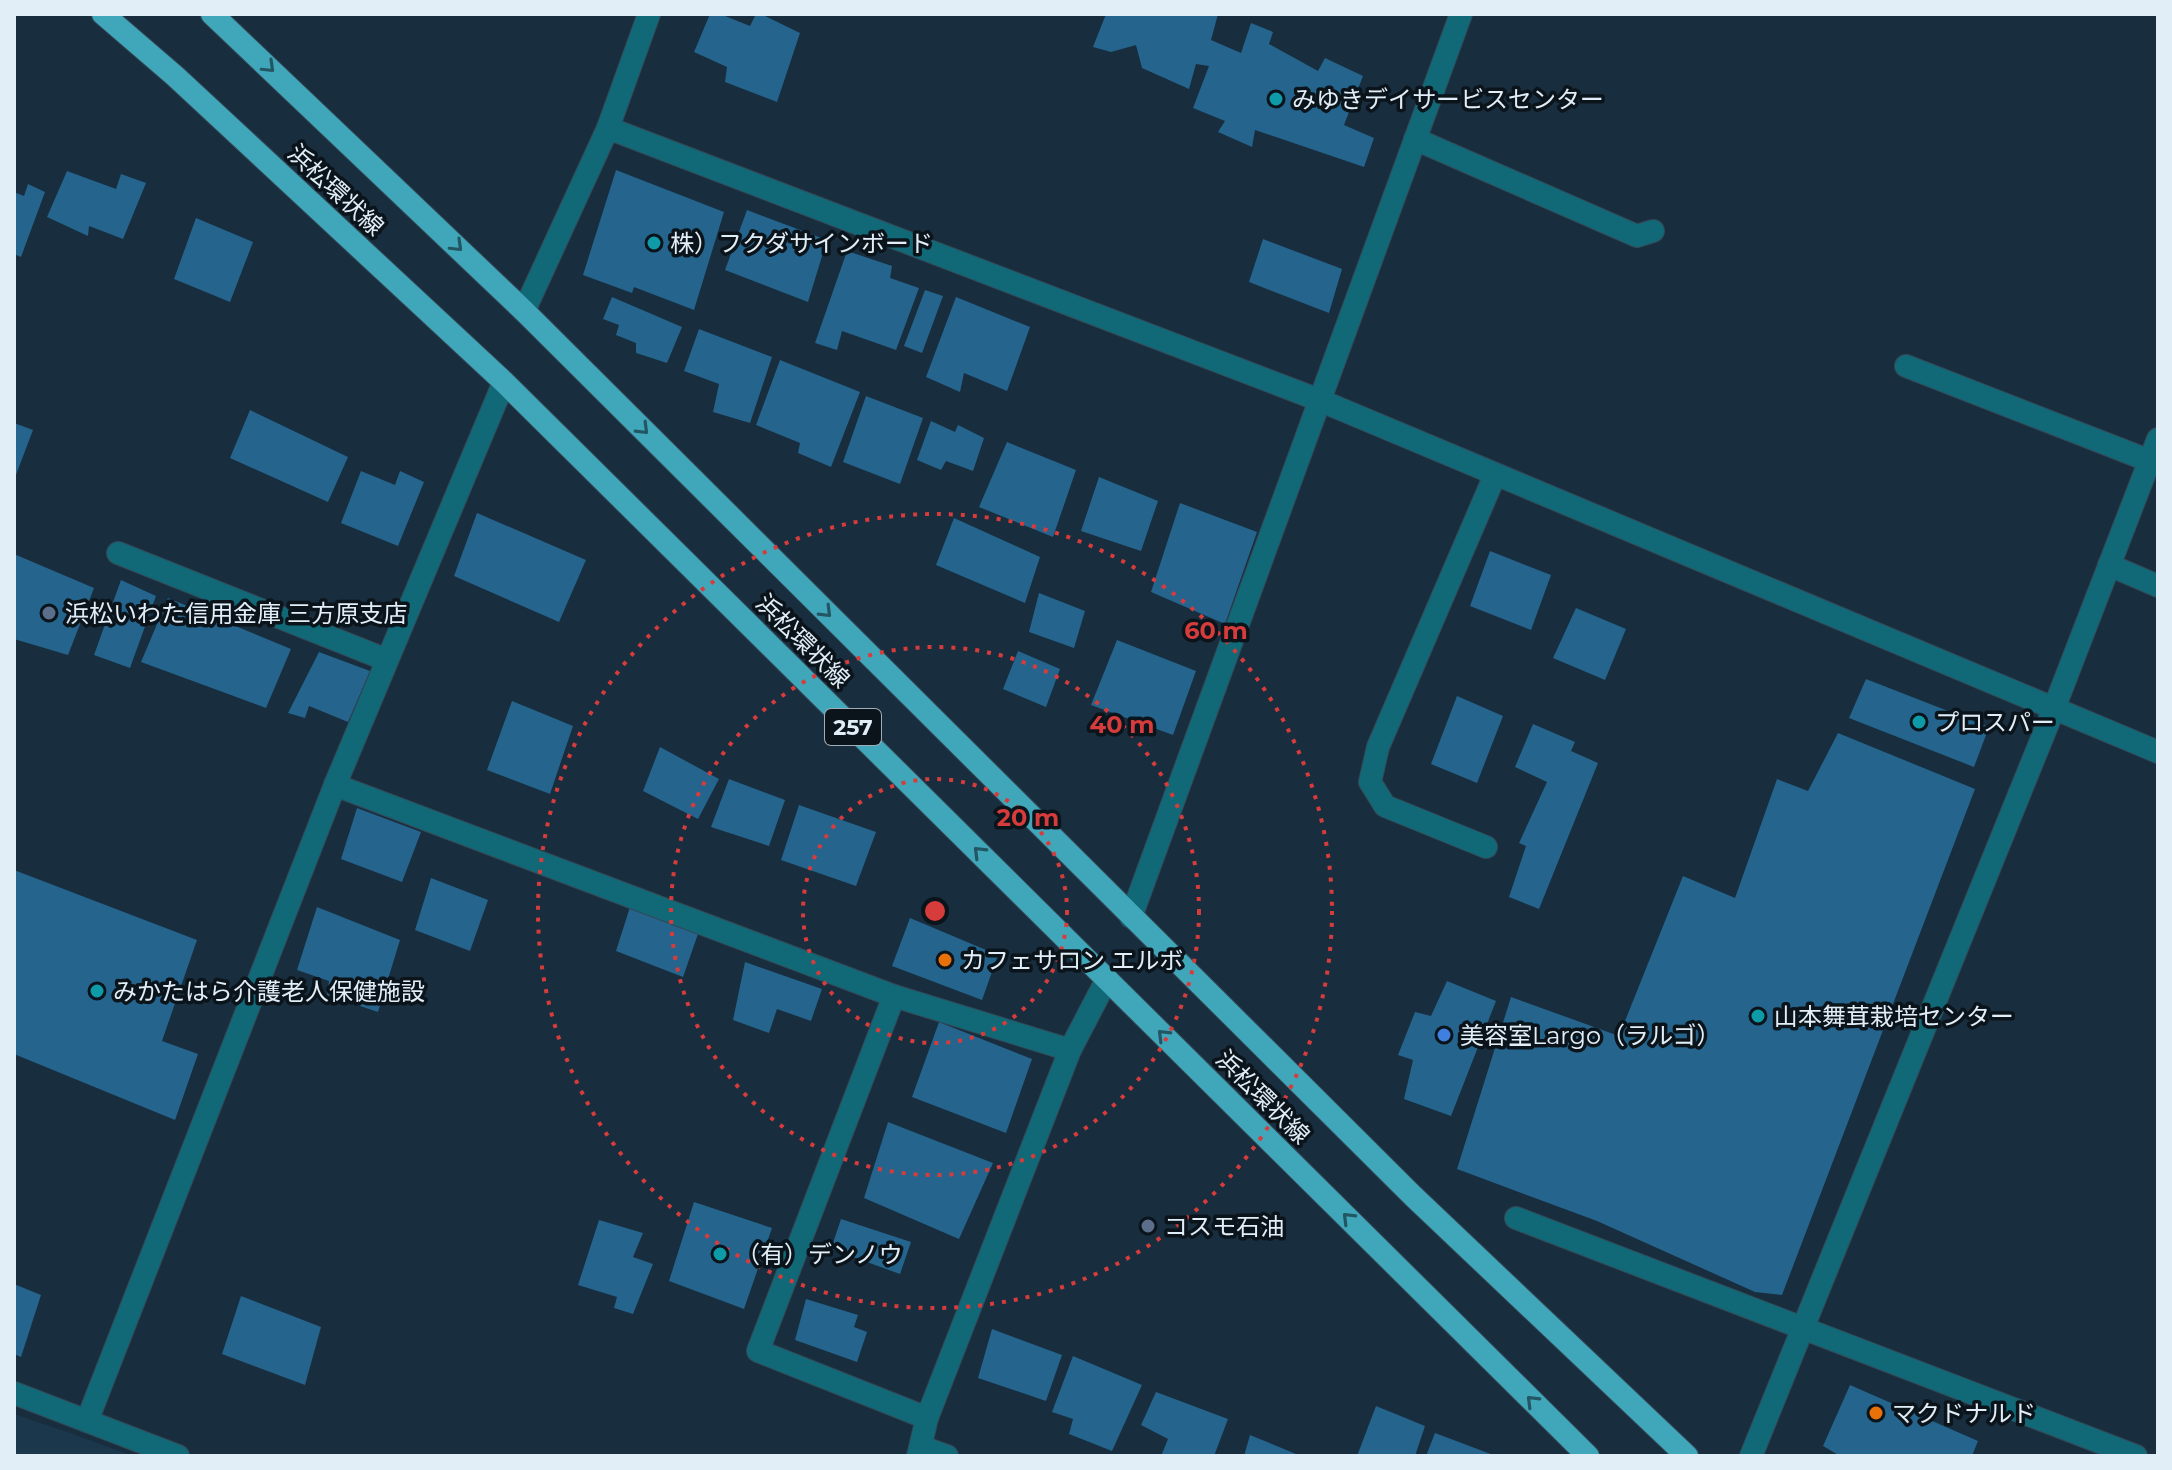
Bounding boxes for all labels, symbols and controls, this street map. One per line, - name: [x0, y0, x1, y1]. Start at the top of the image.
- one-way arrow: [259, 58, 274, 72]
- place label: みゆきデイサービスセンター: [1292, 85, 1604, 114]
- marker: みゆきデイサービスセンター: [1267, 90, 1285, 108]
- street label: 浜松環状線: [282, 138, 390, 242]
- place label: 株）フクダサインボード: [670, 229, 933, 258]
- marker: 株）フクダサインボード: [645, 234, 663, 252]
- one-way arrow: [448, 237, 462, 252]
- one-way arrow: [633, 419, 648, 434]
- street label: 浜松環状線: [750, 588, 856, 694]
- place label: 浜松いわた信用金庫 三方原支店: [65, 599, 407, 628]
- one-way arrow: [817, 603, 832, 617]
- marker: 浜松いわた信用金庫 三方原支店: [40, 604, 58, 622]
- text: 60 m: [1184, 616, 1248, 645]
- place label: プロスパー: [1935, 708, 2055, 737]
- road number: 257: [825, 709, 881, 745]
- text: 40 m: [1090, 710, 1154, 739]
- marker: プロスパー: [1910, 713, 1928, 731]
- text: 20 m: [997, 803, 1059, 832]
- one-way arrow: [974, 846, 988, 861]
- centre of rings: [921, 897, 949, 925]
- place label: カフェサロン エルボ: [961, 946, 1183, 975]
- marker: カフェサロン エルボ: [936, 951, 954, 969]
- place label: みかたはら介護老人保健施設: [113, 977, 425, 1006]
- marker: みかたはら介護老人保健施設: [88, 982, 106, 1000]
- place label: 山本舞茸栽培センター: [1774, 1002, 2014, 1031]
- marker: 山本舞茸栽培センター: [1749, 1007, 1767, 1025]
- place label: 美容室Largo（ラルゴ）: [1460, 1021, 1721, 1050]
- marker: 美容室Largo（ラルゴ）: [1435, 1026, 1453, 1044]
- one-way arrow: [1158, 1029, 1172, 1044]
- street label: 浜松環状線: [1210, 1044, 1316, 1150]
- place label: コスモ石油: [1164, 1212, 1284, 1241]
- one-way arrow: [1343, 1213, 1357, 1227]
- marker: コスモ石油: [1139, 1217, 1157, 1235]
- place label: （有）デンノウ: [736, 1240, 903, 1269]
- marker: （有）デンノウ: [711, 1245, 729, 1263]
- one-way arrow: [1527, 1396, 1541, 1410]
- place label: マクドナルド: [1892, 1399, 2036, 1428]
- marker: マクドナルド: [1867, 1404, 1885, 1422]

